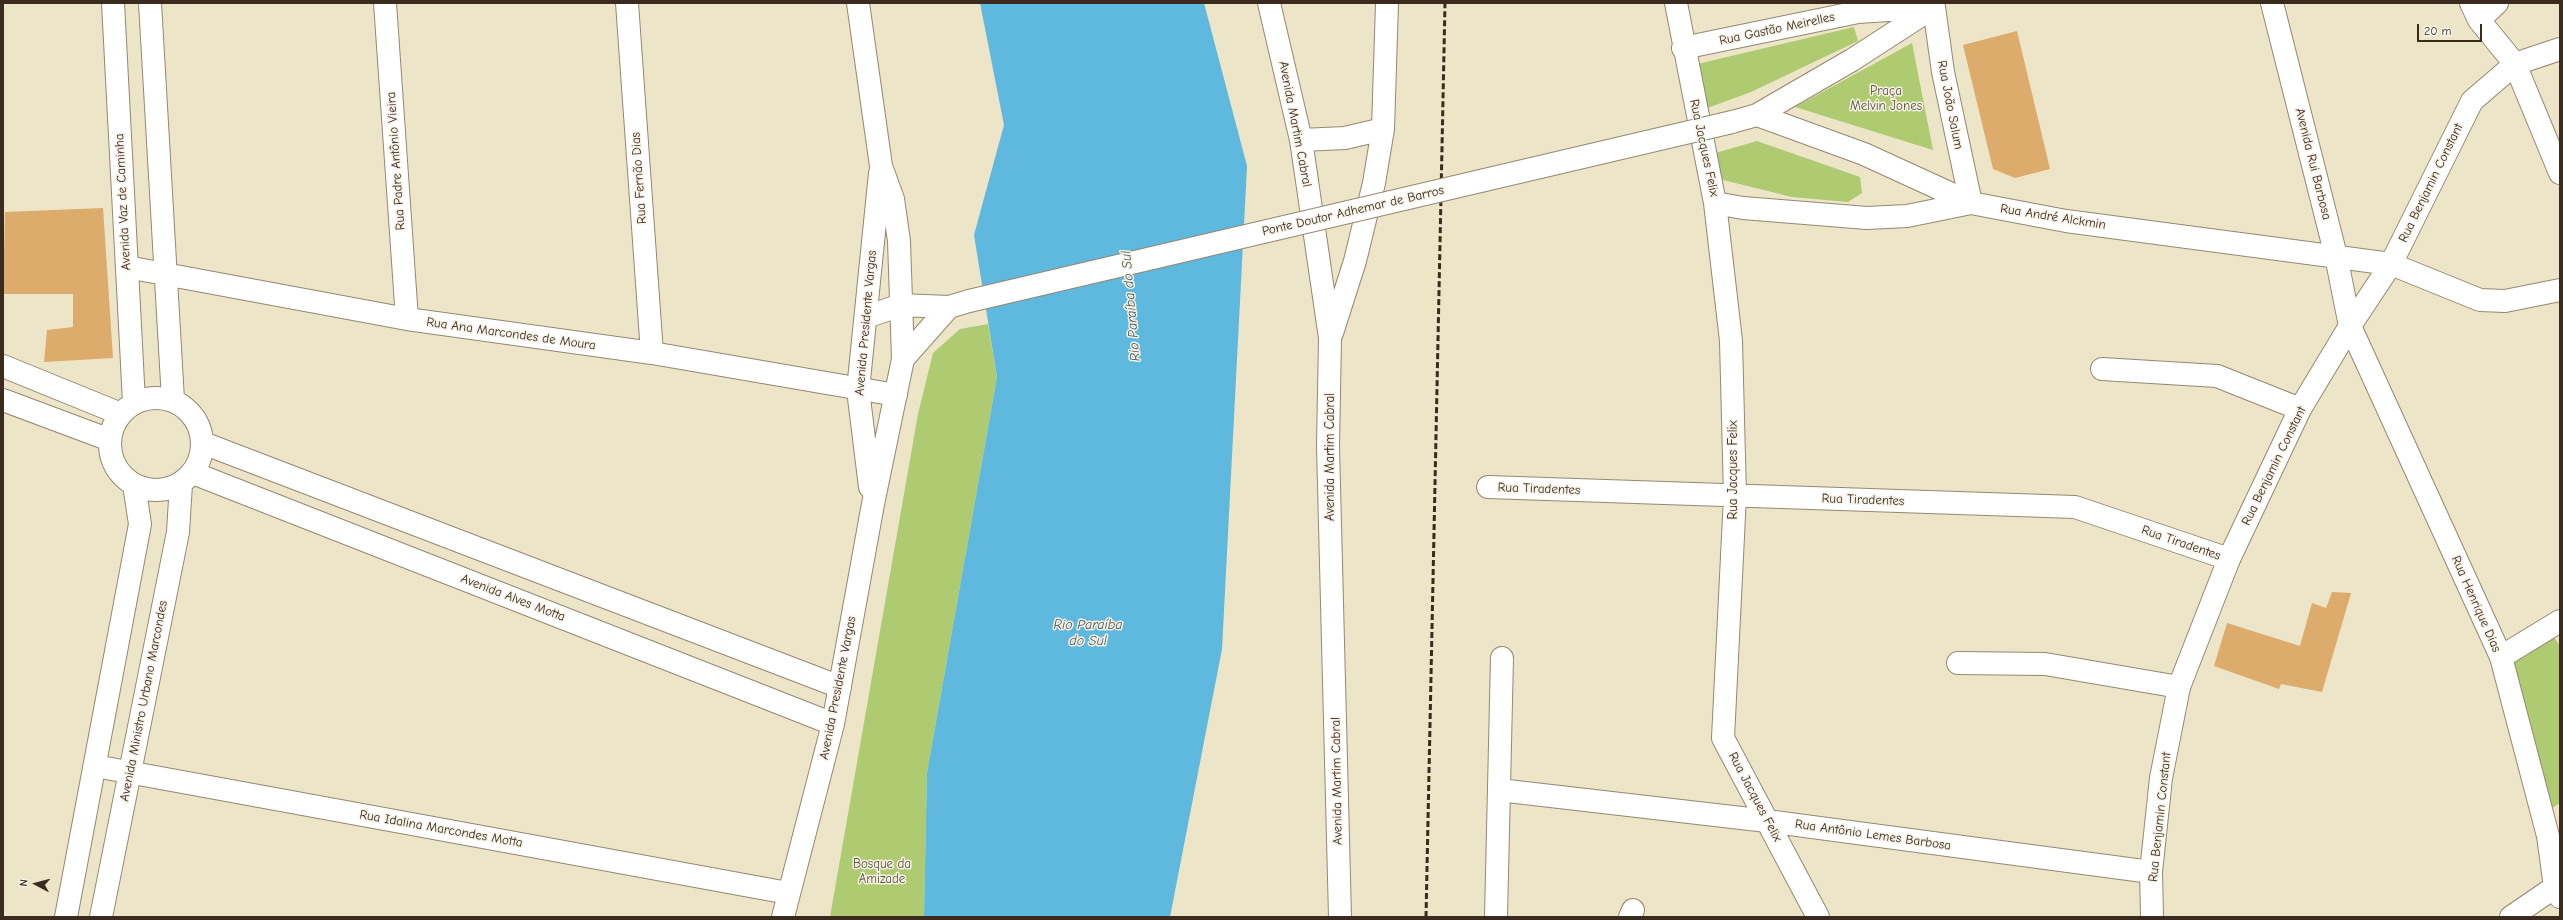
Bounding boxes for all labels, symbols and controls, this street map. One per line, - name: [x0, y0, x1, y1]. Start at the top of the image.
- street label: Rua Gastão Meirelles: [1718, 9, 1836, 49]
- scale bar: [2419, 16, 2484, 42]
- text: 20 m: [2424, 24, 2452, 38]
- street label: Rua João Salum: [1934, 59, 1966, 151]
- street label: Avenida Martim Cabral: [1275, 60, 1315, 188]
- park label: Praça Melvin Jones: [1850, 83, 1922, 114]
- street label: Rua Padre Antônio Vieira: [383, 91, 409, 231]
- street label: Rua Jacques Felix: [1686, 98, 1722, 198]
- street label: Avenida Rui Barbosa: [2292, 106, 2334, 222]
- street label: Rua Benjamin Constant: [2395, 121, 2467, 245]
- street label: Rua Fernão Dias: [628, 131, 650, 225]
- street label: Avenida Vaz de Caminha: [112, 133, 134, 271]
- street label: Ponte Doutor Adhemar de Barros: [1261, 182, 1445, 240]
- street label: Rua André Alckmin: [1999, 201, 2107, 233]
- street label: Avenida Presidente Vargas: [852, 250, 880, 396]
- water label: Rio Paraíba do Sul: [1118, 250, 1144, 362]
- street label: Rua Ana Marcondes de Moura: [425, 314, 597, 354]
- street label: Avenida Martim Cabral: [1322, 393, 1338, 521]
- street label: Rua Benjamin Constant: [2238, 404, 2310, 528]
- street label: Rua Jacques Felix: [1725, 420, 1741, 520]
- street label: Rua Tiradentes: [1497, 480, 1581, 498]
- street label: Rua Tiradentes: [1821, 491, 1905, 509]
- street label: Rua Tiradentes: [2139, 522, 2223, 564]
- street label: Rua Henrique Dias: [2448, 553, 2504, 655]
- street label: Avenida Alves Motta: [459, 571, 567, 625]
- street label: Avenida Ministro Urbano Marcondes: [117, 599, 171, 803]
- street label: Avenida Presidente Vargas: [816, 615, 860, 761]
- water label: Rio Paraíba do Sul: [1054, 617, 1122, 650]
- street label: Avenida Martim Cabral: [1328, 717, 1346, 845]
- street label: Rua Jacques Felix: [1725, 750, 1785, 844]
- street label: Rua Benjamin Constant: [2145, 751, 2175, 883]
- street label: Rua Idalina Marcondes Motta: [358, 807, 524, 851]
- street label: Rua Antônio Lemes Barbosa: [1794, 816, 1952, 854]
- park label: Bosque da Amizade: [853, 856, 911, 887]
- north arrow: [16, 864, 56, 904]
- text: N: [17, 878, 30, 887]

